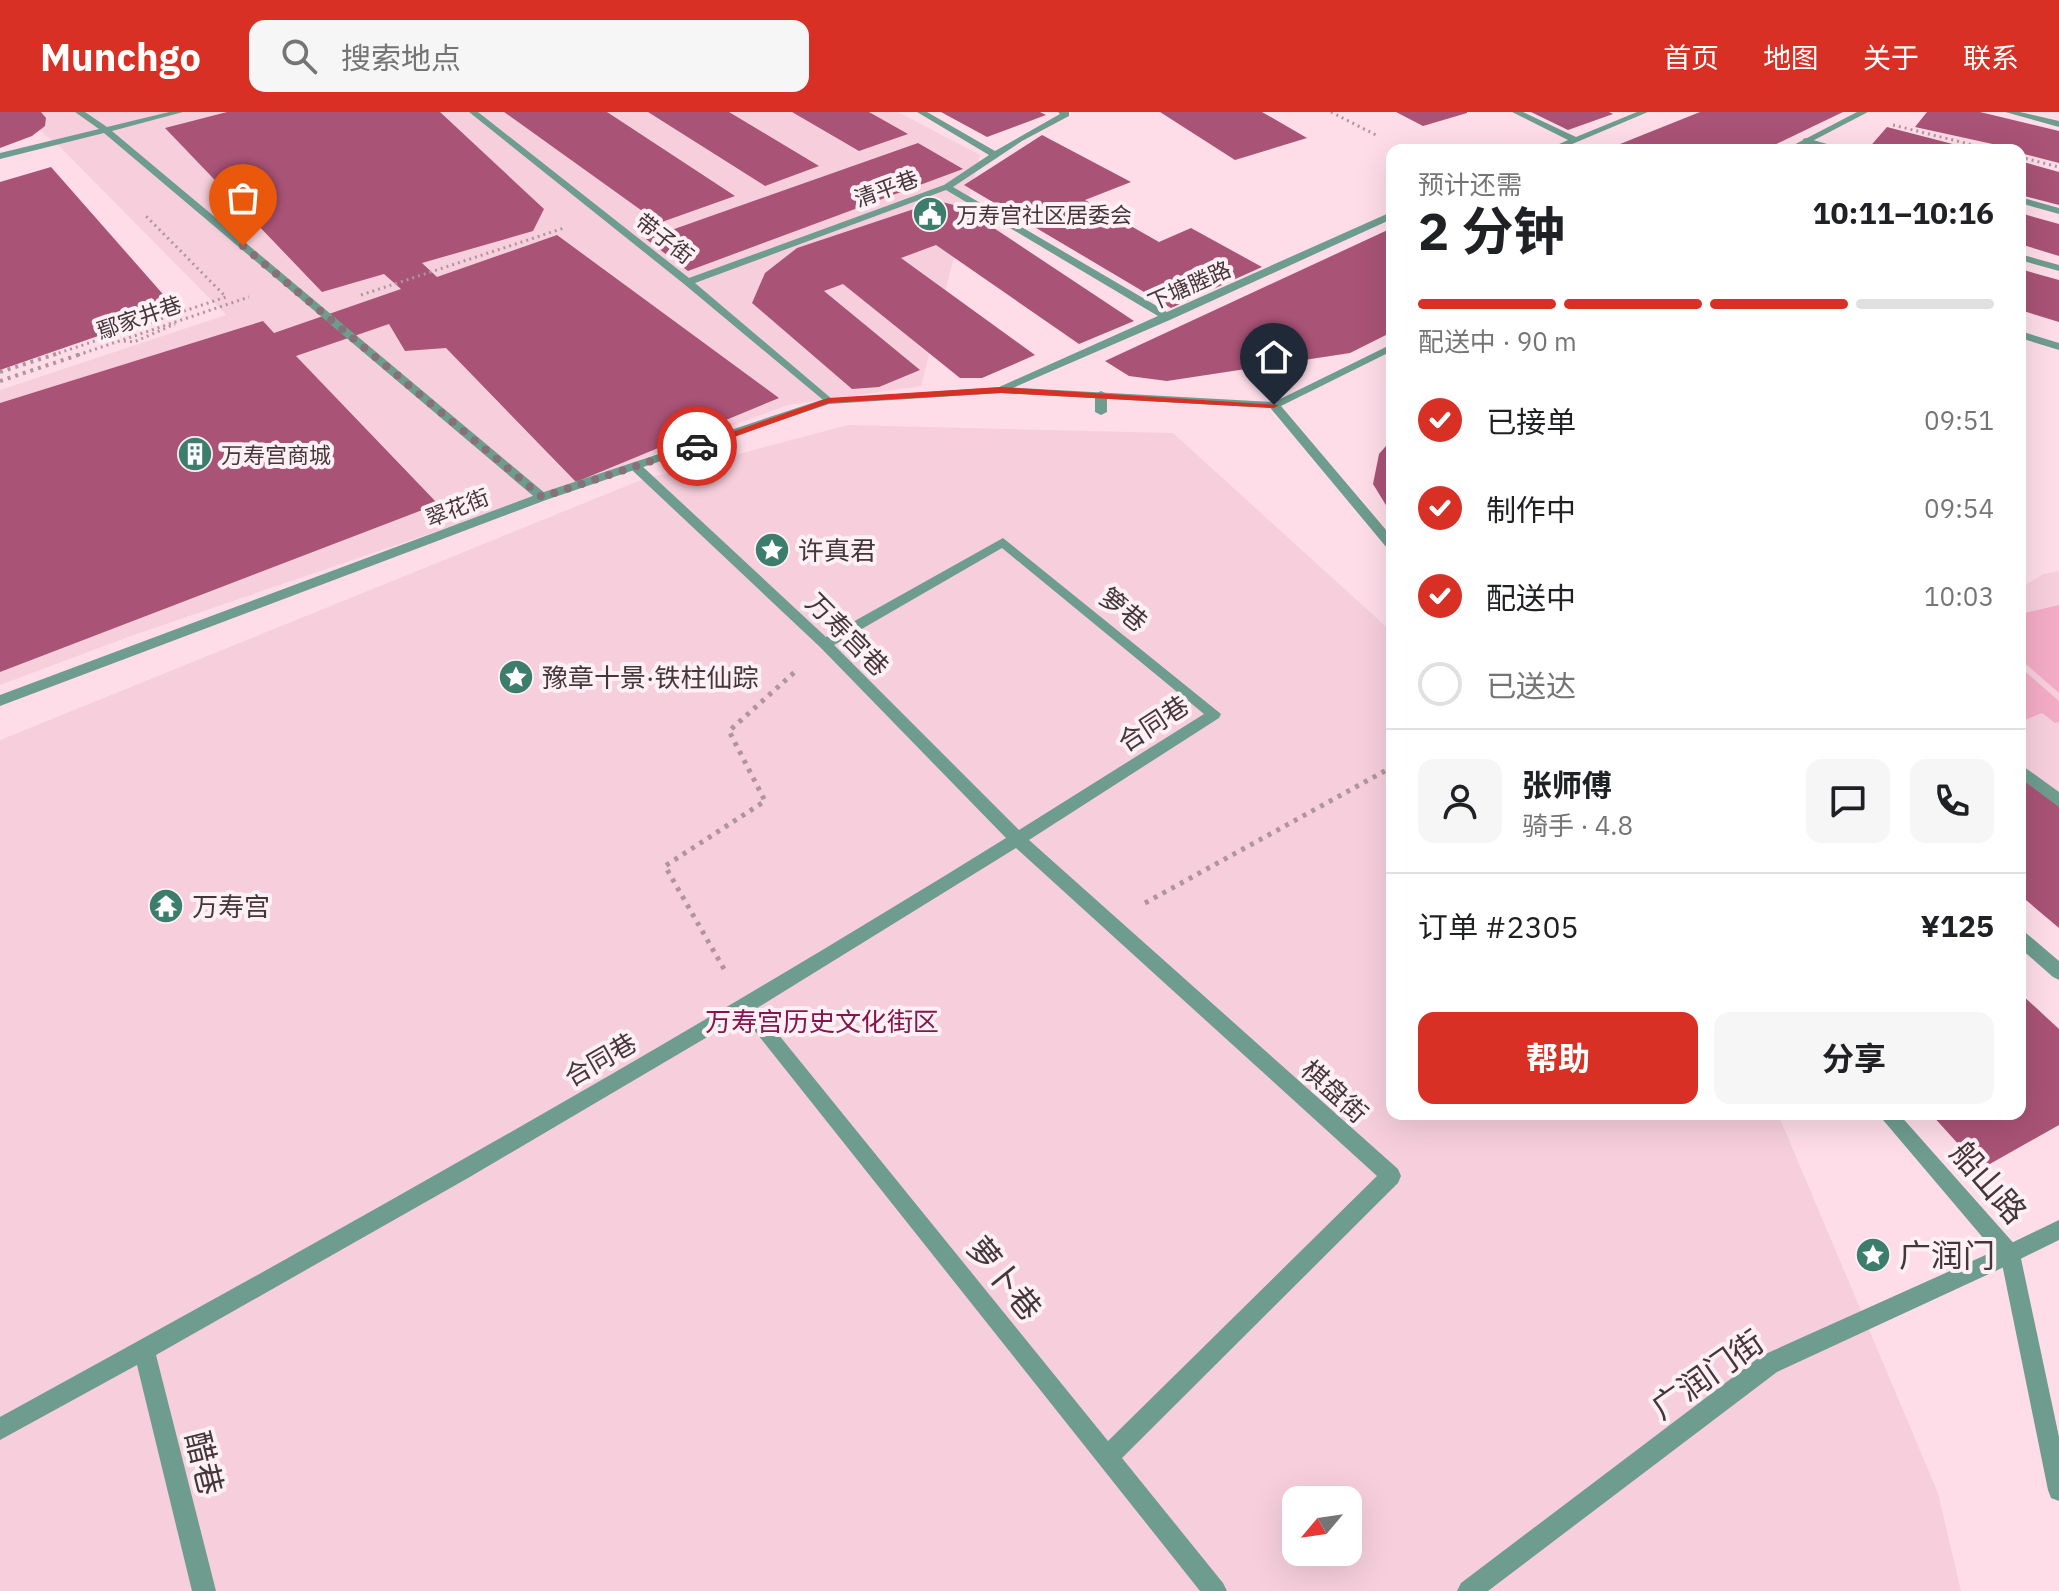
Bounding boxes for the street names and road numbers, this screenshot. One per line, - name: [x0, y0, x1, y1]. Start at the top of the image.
- street label: 清平巷: [850, 163, 922, 213]
- street label: 带子街: [630, 206, 700, 270]
- street label: 下塘塍路: [1143, 254, 1235, 316]
- street label: 鄢家井巷: [93, 289, 185, 345]
- street label: 翠花街: [421, 482, 493, 532]
- street label: 箩巷: [1093, 579, 1155, 639]
- street label: 万寿宫巷: [799, 585, 897, 683]
- street label: 合同巷: [1111, 687, 1195, 759]
- street label: 合同巷: [558, 1025, 642, 1093]
- street label: 棋盘街: [1295, 1052, 1375, 1130]
- street label: 船山路: [1942, 1132, 2036, 1232]
- street label: 萝卜巷: [958, 1227, 1052, 1329]
- street label: 广润门街: [1643, 1320, 1771, 1428]
- street label: 醋巷: [177, 1427, 233, 1499]

